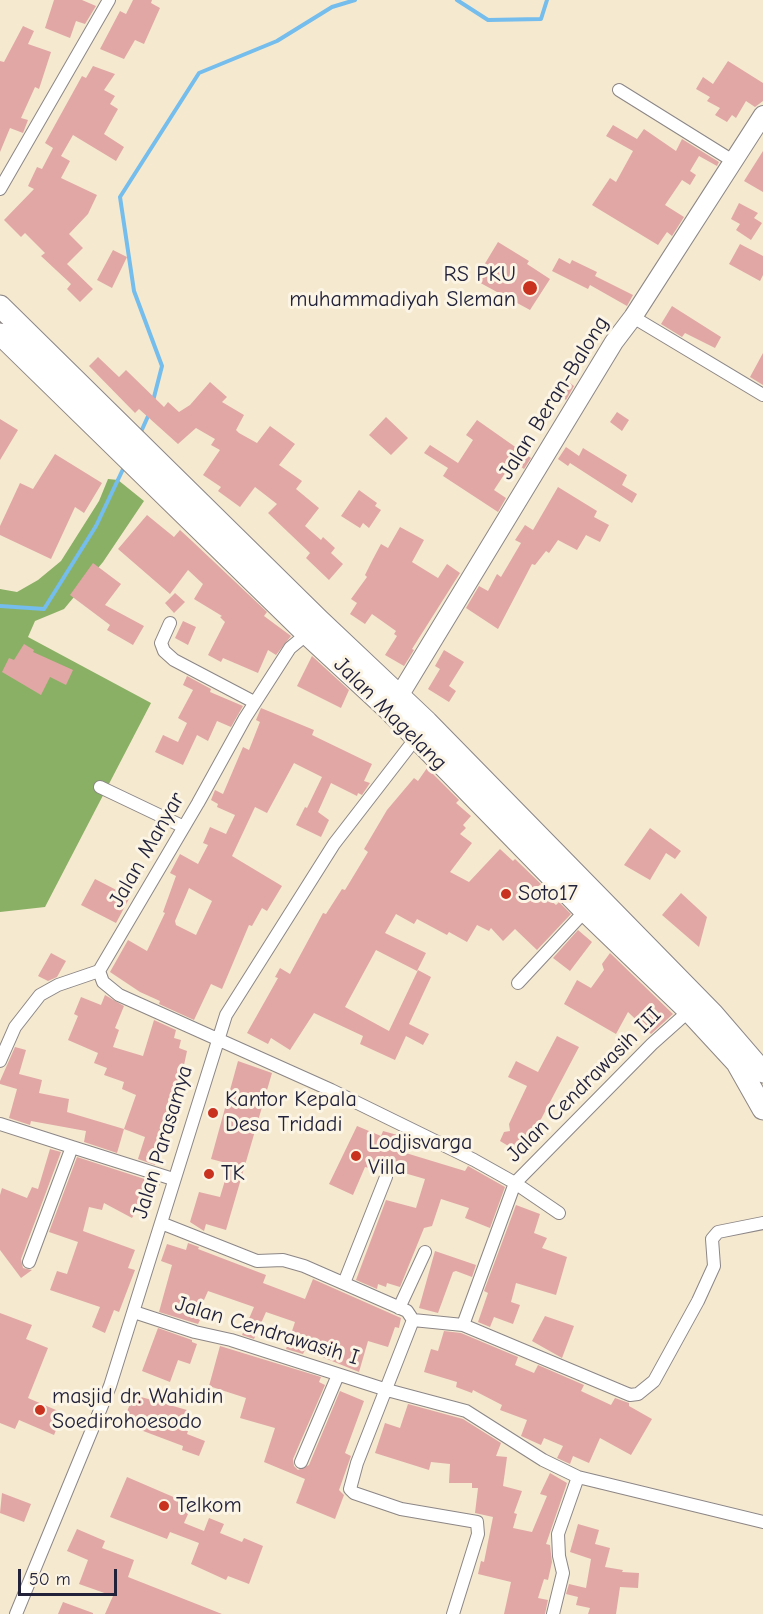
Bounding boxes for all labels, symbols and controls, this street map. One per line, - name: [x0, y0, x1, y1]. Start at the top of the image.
- place label: RS PKU muhammadiyah Sleman: [289, 262, 516, 314]
- marker: RS PKU muhammadiyah Sleman: [521, 279, 539, 297]
- street label: Jalan Beran-Balong: [493, 311, 615, 485]
- street label: Jalan Magelang: [328, 652, 452, 776]
- street label: Jalan Manyar: [103, 788, 191, 912]
- place label: Soto17: [518, 881, 578, 907]
- marker: Soto17: [499, 887, 513, 901]
- street label: Jalan Cendrawasih III: [501, 1002, 667, 1168]
- street label: Jalan Parasamya: [127, 1062, 199, 1222]
- place label: Kantor Kepala Desa Tridadi: [225, 1087, 357, 1138]
- marker: Kantor Kepala Desa Tridadi: [206, 1106, 220, 1120]
- place label: Lodjisvarga Villa: [368, 1130, 472, 1182]
- marker: Lodjisvarga Villa: [349, 1149, 363, 1163]
- place label: TK: [221, 1161, 245, 1187]
- marker: TK: [202, 1167, 216, 1181]
- street label: Jalan Cendrawasih I: [172, 1290, 362, 1372]
- place label: masjid dr. Wahidin Soedirohoesodo: [52, 1384, 223, 1436]
- marker: masjid dr. Wahidin Soedirohoesodo: [33, 1403, 47, 1417]
- place label: Telkom: [176, 1493, 242, 1519]
- marker: Telkom: [157, 1499, 171, 1513]
- scale bar: [21, 1557, 120, 1595]
- text: 50 m: [29, 1569, 71, 1590]

